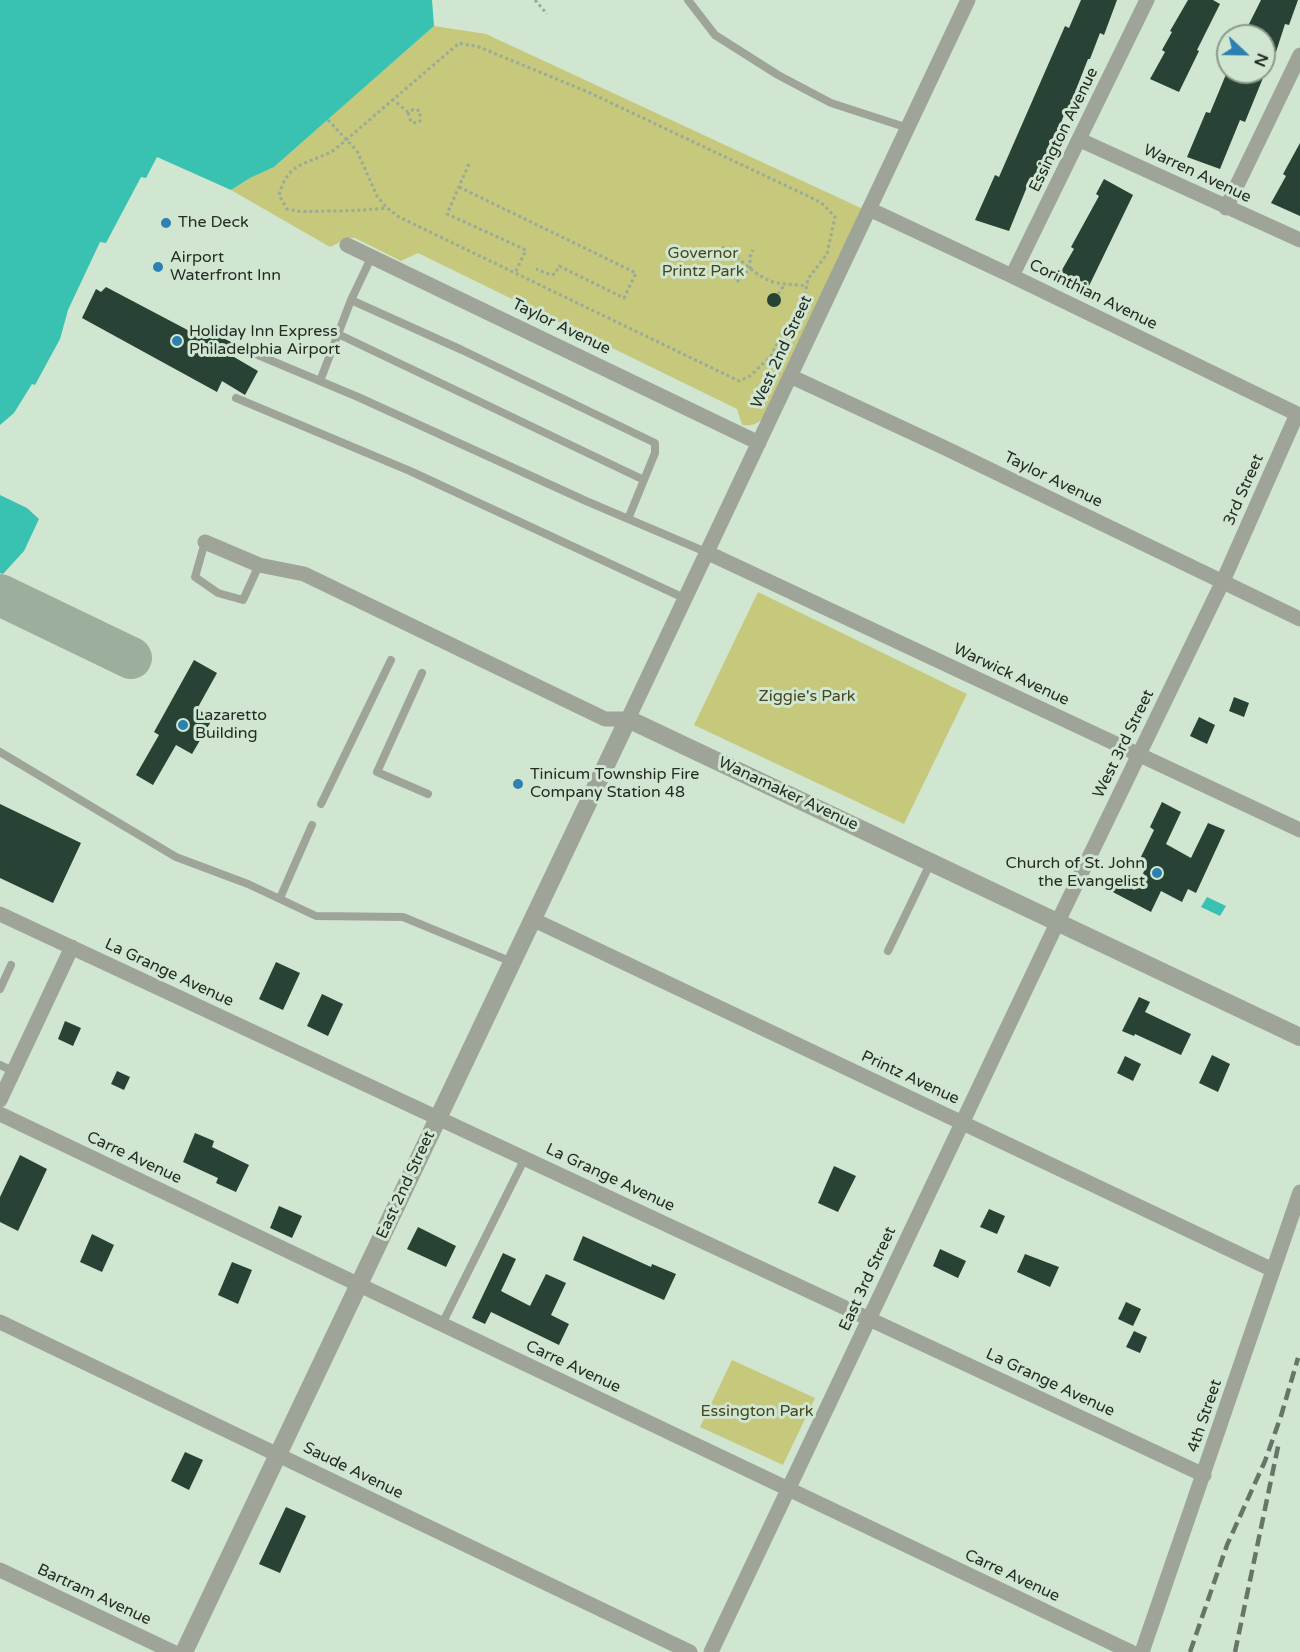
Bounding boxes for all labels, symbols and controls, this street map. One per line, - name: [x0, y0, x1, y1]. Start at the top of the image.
- north arrow: [1216, 24, 1276, 84]
- text: N: [1249, 50, 1273, 70]
- street label: Essington Avenue: [1026, 65, 1102, 195]
- street label: Warren Avenue: [1140, 141, 1254, 207]
- place label: The Deck: [178, 213, 249, 233]
- marker: The Deck: [159, 216, 173, 230]
- park label: Governor Printz Park: [662, 244, 744, 282]
- place label: Airport Waterfront Inn: [170, 248, 281, 286]
- street label: Corinthian Avenue: [1026, 256, 1160, 334]
- marker: Airport Waterfront Inn: [151, 260, 165, 274]
- street label: West 2nd Street: [747, 293, 817, 411]
- street label: Taylor Avenue: [509, 295, 613, 359]
- place label: Holiday Inn Express Philadelphia Airport: [189, 322, 340, 360]
- marker: Holiday Inn Express Philadelphia Airport: [170, 334, 184, 348]
- street label: Taylor Avenue: [1001, 448, 1105, 512]
- street label: 3rd Street: [1220, 451, 1268, 529]
- street label: Warwick Avenue: [950, 640, 1072, 710]
- park label: Ziggie's Park: [759, 687, 855, 707]
- street label: West 3rd Street: [1089, 687, 1159, 801]
- place label: Lazaretto Building: [195, 706, 267, 744]
- marker: Lazaretto Building: [176, 718, 190, 732]
- street label: Wanamaker Avenue: [715, 753, 861, 835]
- place label: Tinicum Township Fire Company Station 48: [530, 765, 699, 803]
- marker: Tinicum Township Fire Company Station 48: [511, 777, 525, 791]
- place label: Church of St. John the Evangelist: [1006, 854, 1145, 892]
- marker: Church of St. John the Evangelist: [1150, 866, 1164, 880]
- street label: La Grange Avenue: [102, 935, 236, 1011]
- street label: Printz Avenue: [858, 1047, 962, 1109]
- street label: Carre Avenue: [83, 1128, 185, 1188]
- street label: East 2nd Street: [373, 1128, 439, 1242]
- street label: La Grange Avenue: [543, 1140, 677, 1216]
- street label: East 3rd Street: [835, 1224, 901, 1334]
- street label: Carre Avenue: [522, 1337, 624, 1397]
- street label: La Grange Avenue: [983, 1345, 1117, 1421]
- street label: 4th Street: [1184, 1377, 1226, 1455]
- park label: Essington Park: [700, 1402, 814, 1422]
- street label: Saude Avenue: [300, 1438, 406, 1504]
- street label: Carre Avenue: [961, 1546, 1063, 1606]
- street label: Bartram Avenue: [34, 1560, 154, 1630]

